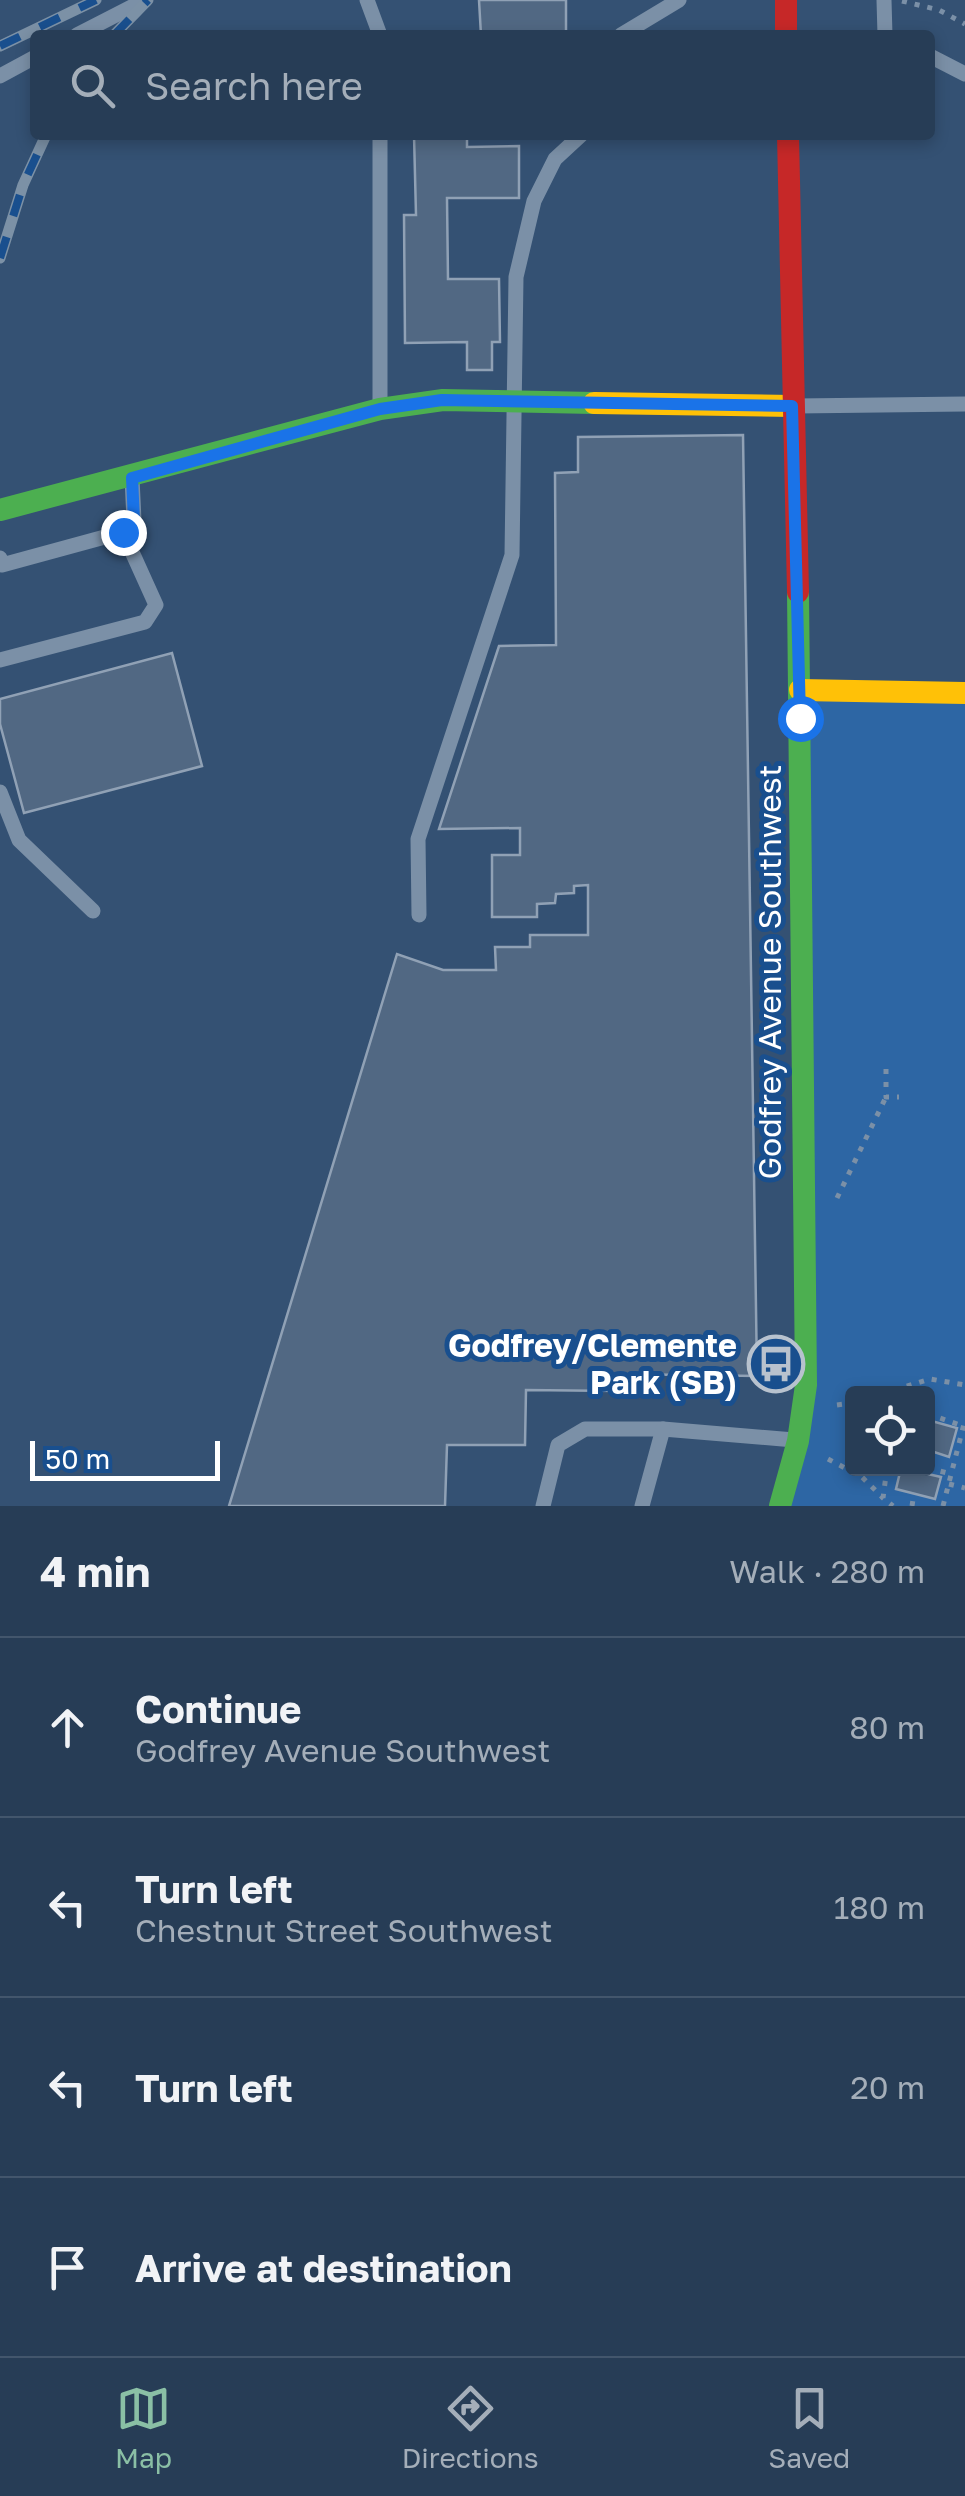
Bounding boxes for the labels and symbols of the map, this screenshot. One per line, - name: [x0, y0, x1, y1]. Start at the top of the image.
- route end: [101, 510, 147, 556]
- route start: [778, 696, 824, 742]
- street label: Godfrey Avenue Southwest: [750, 764, 788, 1180]
- place label: Godfrey/Clemente Park (SB): [448, 1326, 737, 1401]
- bus stop icon: Godfrey/Clemente Park (SB): [746, 1334, 806, 1394]
- scale bar: [30, 1436, 220, 1480]

